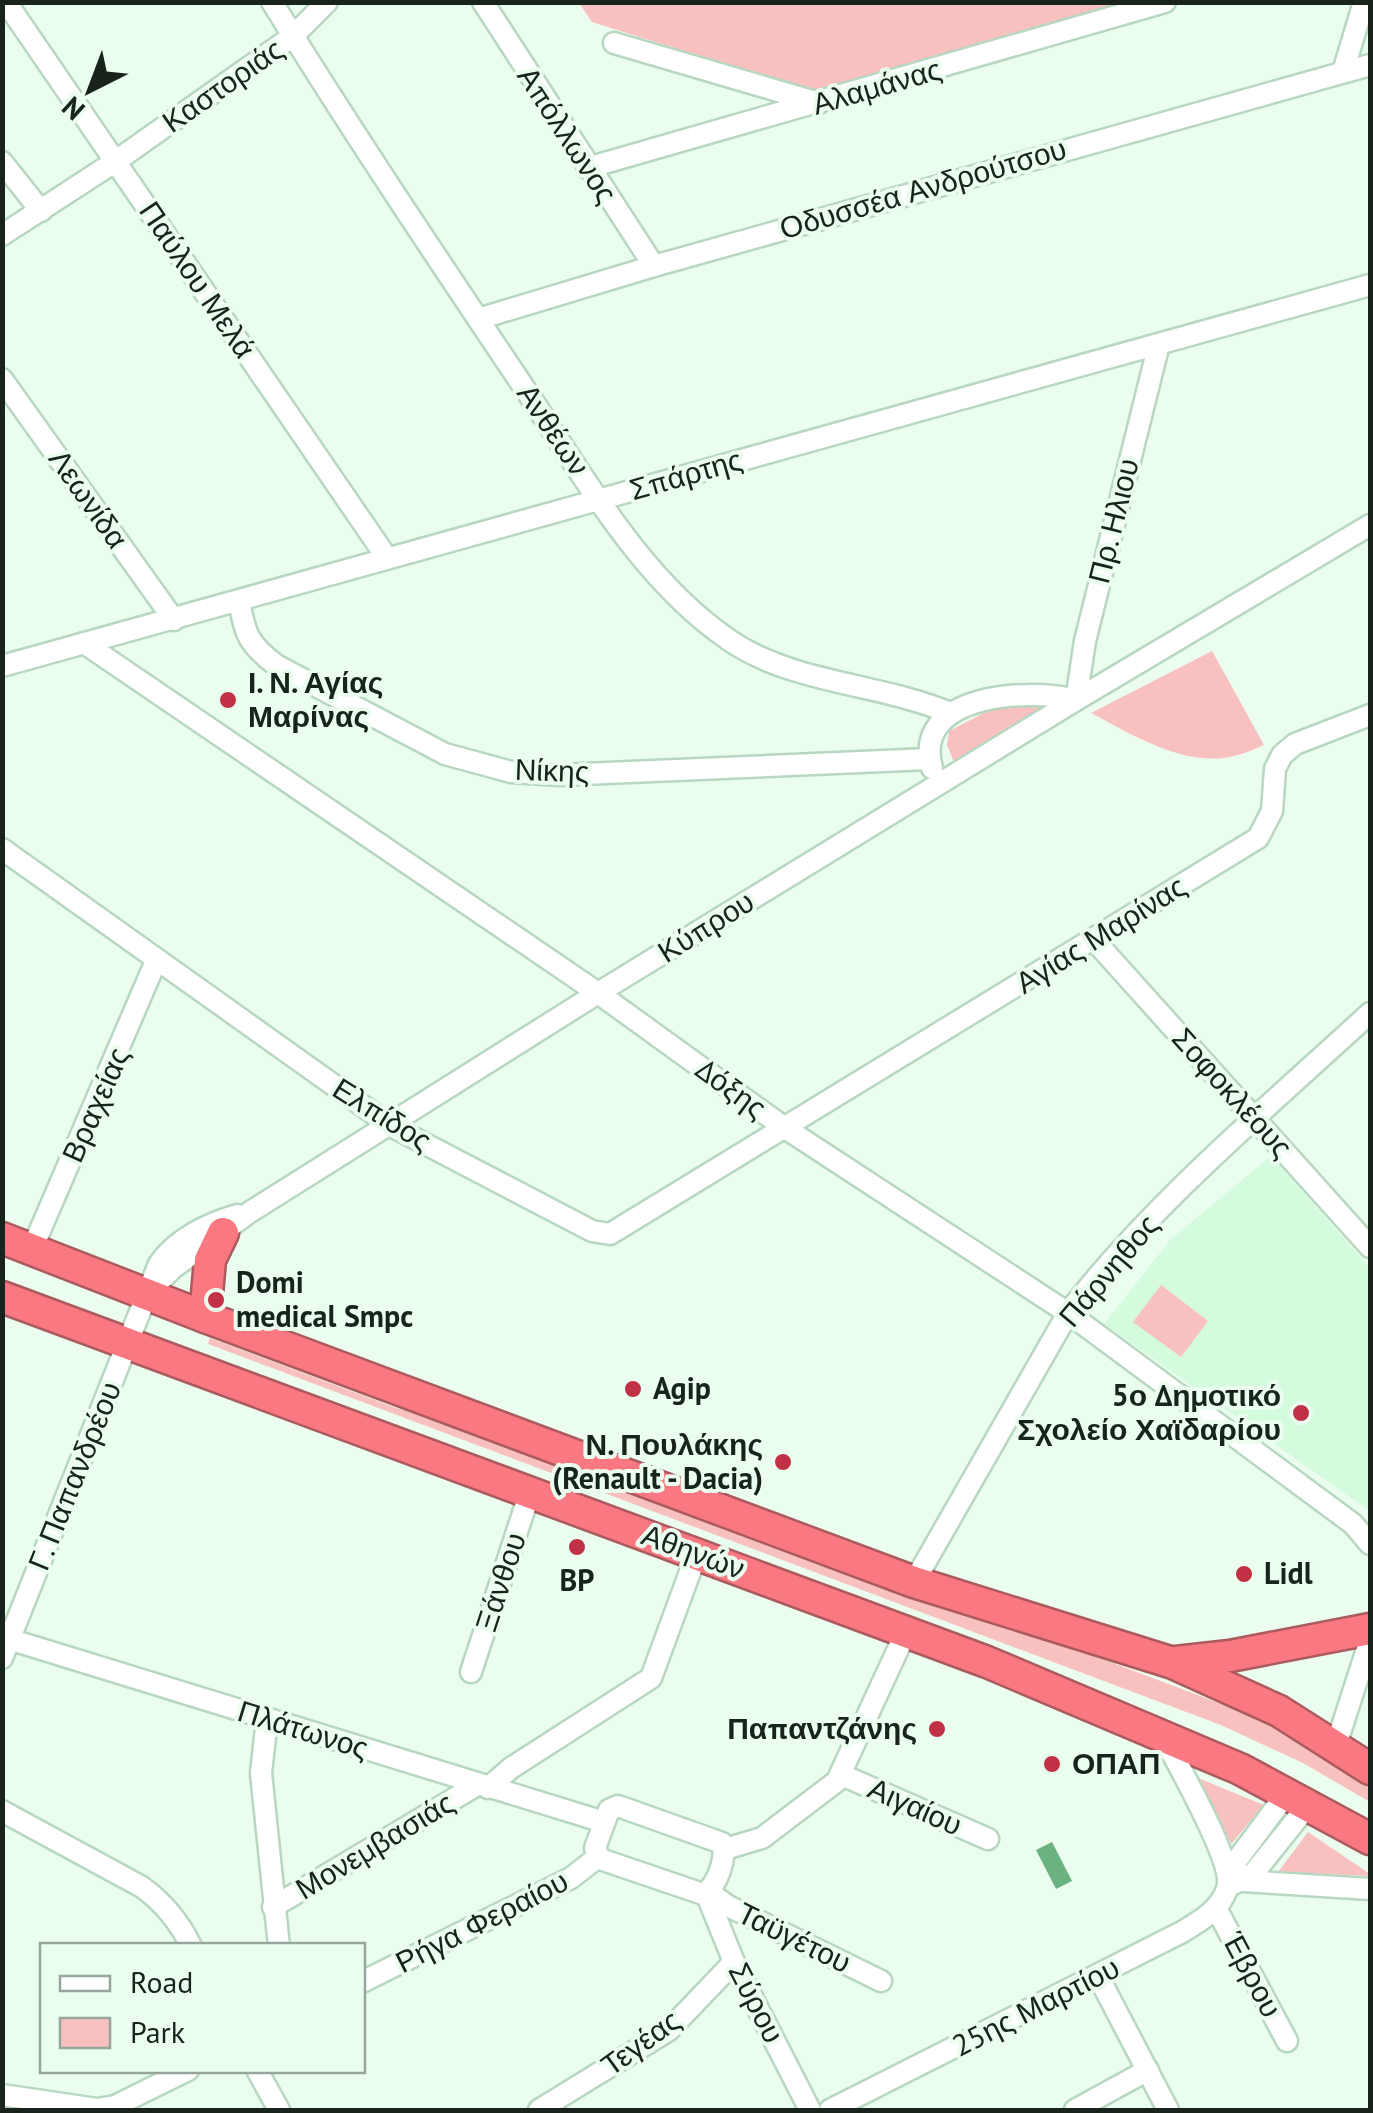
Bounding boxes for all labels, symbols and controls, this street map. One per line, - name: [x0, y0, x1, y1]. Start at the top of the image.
- street label: Καστοριάς: [154, 29, 290, 141]
- north arrow: [40, 40, 140, 140]
- street label: Αλαμάνας: [807, 49, 946, 123]
- street label: Απόλλωνος: [510, 59, 627, 210]
- text: N: [54, 89, 92, 129]
- street label: Οδυσσέα Ανδρούτσου: [775, 128, 1070, 247]
- street label: Παύλου Μελά: [131, 193, 265, 365]
- street label: Ανθέων: [509, 376, 599, 483]
- street label: Σπάρτης: [625, 439, 746, 508]
- street label: Λεωνίδα: [41, 441, 137, 555]
- street label: Πρ. Ηλιου: [1078, 454, 1147, 587]
- place label: Ι. Ν. Αγίας Μαρίνας: [248, 662, 383, 735]
- marker: Ι. Ν. Αγίας Μαρίνας: [217, 689, 239, 711]
- street label: Νίκης: [514, 749, 590, 790]
- street label: Αγίας Μαρίνας: [1008, 866, 1193, 1002]
- street label: Κύπρου: [650, 881, 761, 970]
- street label: Σοφοκλέους: [1164, 1019, 1302, 1165]
- street label: Βραχείας: [52, 1041, 137, 1168]
- street label: Δόξης: [689, 1049, 775, 1127]
- street label: Ελπίδος: [326, 1068, 440, 1159]
- street label: Πάρνηθος: [1049, 1206, 1166, 1335]
- place label: Domi medical Smpc: [236, 1262, 413, 1335]
- marker: Domi medical Smpc: [205, 1289, 227, 1311]
- place label: Agip: [653, 1368, 711, 1407]
- street label: Γ. Παπανδρέου: [18, 1375, 129, 1576]
- place label: 5ο Δημοτικό Σχολείο Χαϊδαρίου: [1017, 1375, 1281, 1448]
- marker: Agip: [622, 1378, 644, 1400]
- marker: 5ο Δημοτικό Σχολείο Χαϊδαρίου: [1290, 1402, 1312, 1424]
- place label: Ν. Πουλάκης (Renault - Dacia): [552, 1424, 763, 1497]
- marker: Ν. Πουλάκης (Renault - Dacia): [772, 1451, 794, 1473]
- street label: Αθηνών: [637, 1514, 750, 1587]
- street label: Ξάνθου: [465, 1527, 534, 1636]
- marker: BP: [566, 1536, 588, 1558]
- place label: Lidl: [1264, 1553, 1313, 1592]
- place label: BP: [560, 1560, 594, 1599]
- marker: Lidl: [1233, 1563, 1255, 1585]
- street label: Πλάτωνος: [233, 1690, 373, 1767]
- place label: Παπαντζάνης: [727, 1708, 917, 1747]
- marker: Παπαντζάνης: [926, 1718, 948, 1740]
- place label: ΟΠΑΠ: [1072, 1743, 1160, 1782]
- marker: ΟΠΑΠ: [1041, 1753, 1063, 1775]
- street label: Αιγαίου: [863, 1768, 969, 1844]
- street label: Μονεμβασιάς: [288, 1782, 461, 1907]
- street label: Ρήγα Φεραίου: [388, 1860, 574, 1981]
- street label: Ταϋγέτου: [731, 1892, 858, 1981]
- street label: Έβρου: [1214, 1924, 1292, 2024]
- legend: [40, 1943, 365, 2073]
- street label: 25ης Μαρτίου: [945, 1947, 1125, 2064]
- street label: Σύρου: [721, 1956, 794, 2049]
- text: Road: [130, 1962, 194, 2001]
- street label: Τεγέας: [593, 2000, 687, 2084]
- text: Park: [130, 2012, 186, 2051]

